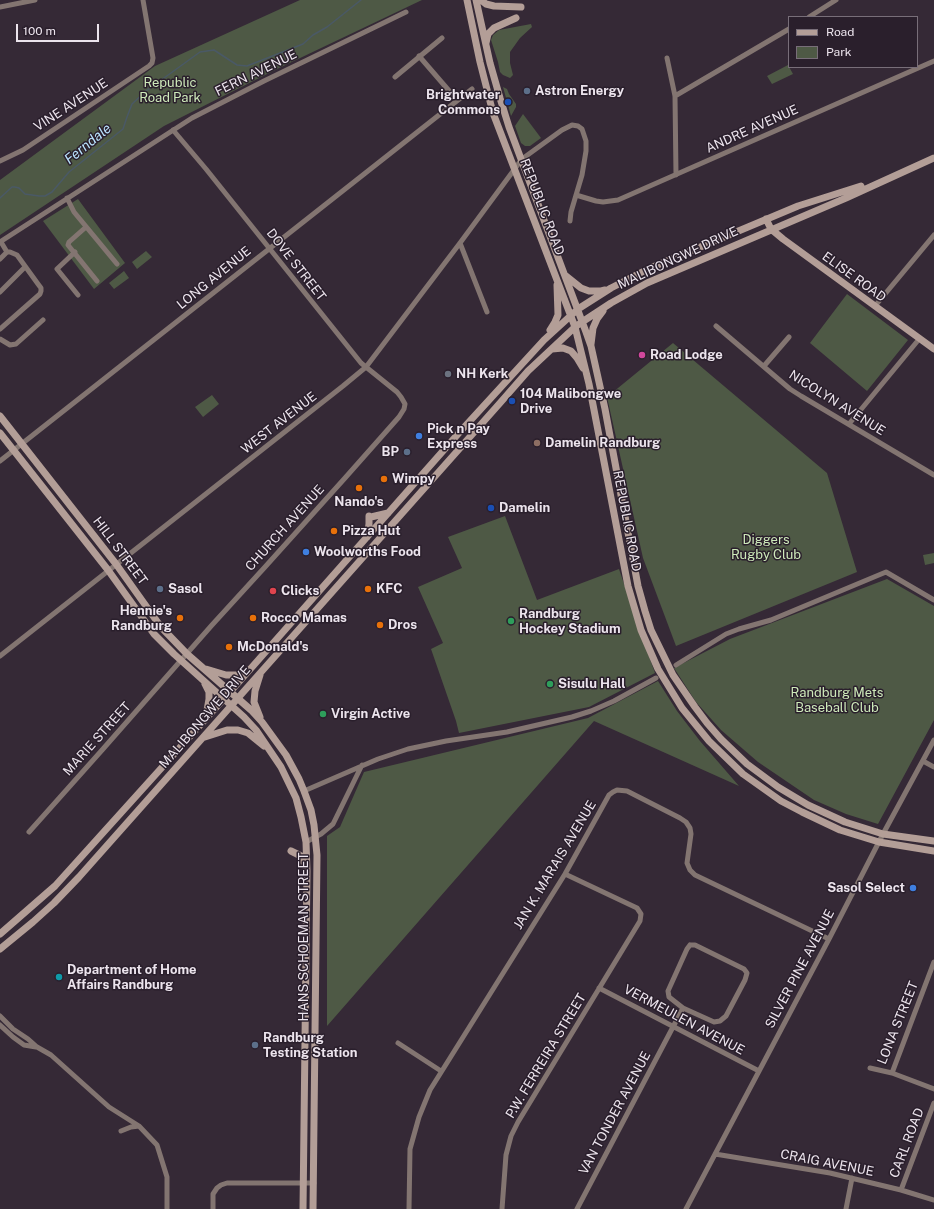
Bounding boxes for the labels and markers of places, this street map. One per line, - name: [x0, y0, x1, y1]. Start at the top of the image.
- place label: Astron Energy: [535, 83, 624, 99]
- marker: Astron Energy: [522, 86, 532, 96]
- place label: Brightwater Commons: [426, 87, 500, 118]
- marker: Brightwater Commons: [503, 97, 513, 107]
- place label: Road Lodge: [650, 347, 723, 363]
- marker: Road Lodge: [637, 350, 647, 360]
- place label: NH Kerk: [456, 366, 508, 382]
- marker: NH Kerk: [443, 369, 453, 379]
- place label: 104 Malibongwe Drive: [520, 386, 621, 417]
- marker: 104 Malibongwe Drive: [507, 396, 517, 406]
- place label: Pick n Pay Express: [427, 421, 490, 452]
- marker: Pick n Pay Express: [414, 431, 424, 441]
- place label: Damelin Randburg: [545, 435, 660, 451]
- marker: Damelin Randburg: [532, 438, 542, 448]
- place label: BP: [381, 444, 399, 460]
- marker: BP: [402, 447, 412, 457]
- place label: Wimpy: [392, 471, 435, 487]
- marker: Wimpy: [379, 474, 389, 484]
- marker: Nando's: [354, 483, 364, 493]
- place label: Nando's: [334, 494, 384, 510]
- place label: Damelin: [499, 500, 550, 516]
- marker: Damelin: [486, 503, 496, 513]
- place label: Pizza Hut: [342, 523, 401, 539]
- marker: Pizza Hut: [329, 526, 339, 536]
- place label: Woolworths Food: [314, 544, 421, 560]
- marker: Woolworths Food: [301, 547, 311, 557]
- place label: Sasol: [168, 581, 203, 597]
- place label: KFC: [376, 581, 403, 597]
- place label: Clicks: [281, 583, 319, 599]
- marker: Sasol: [155, 584, 165, 594]
- marker: KFC: [363, 584, 373, 594]
- marker: Clicks: [268, 586, 278, 596]
- place label: Hennie's Randburg: [111, 603, 172, 634]
- place label: Randburg Hockey Stadium: [519, 606, 621, 637]
- place label: Rocco Mamas: [261, 610, 347, 626]
- marker: Hennie's Randburg: [175, 613, 185, 623]
- marker: Rocco Mamas: [248, 613, 258, 623]
- marker: Randburg Hockey Stadium: [506, 616, 516, 626]
- place label: Dros: [388, 617, 417, 633]
- marker: Dros: [375, 620, 385, 630]
- place label: McDonald's: [237, 639, 309, 655]
- marker: McDonald's: [224, 642, 234, 652]
- place label: Sisulu Hall: [558, 676, 626, 692]
- marker: Sisulu Hall: [545, 679, 555, 689]
- place label: Virgin Active: [331, 706, 410, 722]
- marker: Virgin Active: [318, 709, 328, 719]
- place label: Sasol Select: [827, 880, 905, 896]
- marker: Sasol Select: [908, 883, 918, 893]
- place label: Department of Home Affairs Randburg: [67, 962, 197, 993]
- marker: Department of Home Affairs Randburg: [54, 972, 64, 982]
- place label: Randburg Testing Station: [263, 1030, 357, 1061]
- marker: Randburg Testing Station: [250, 1040, 260, 1050]

